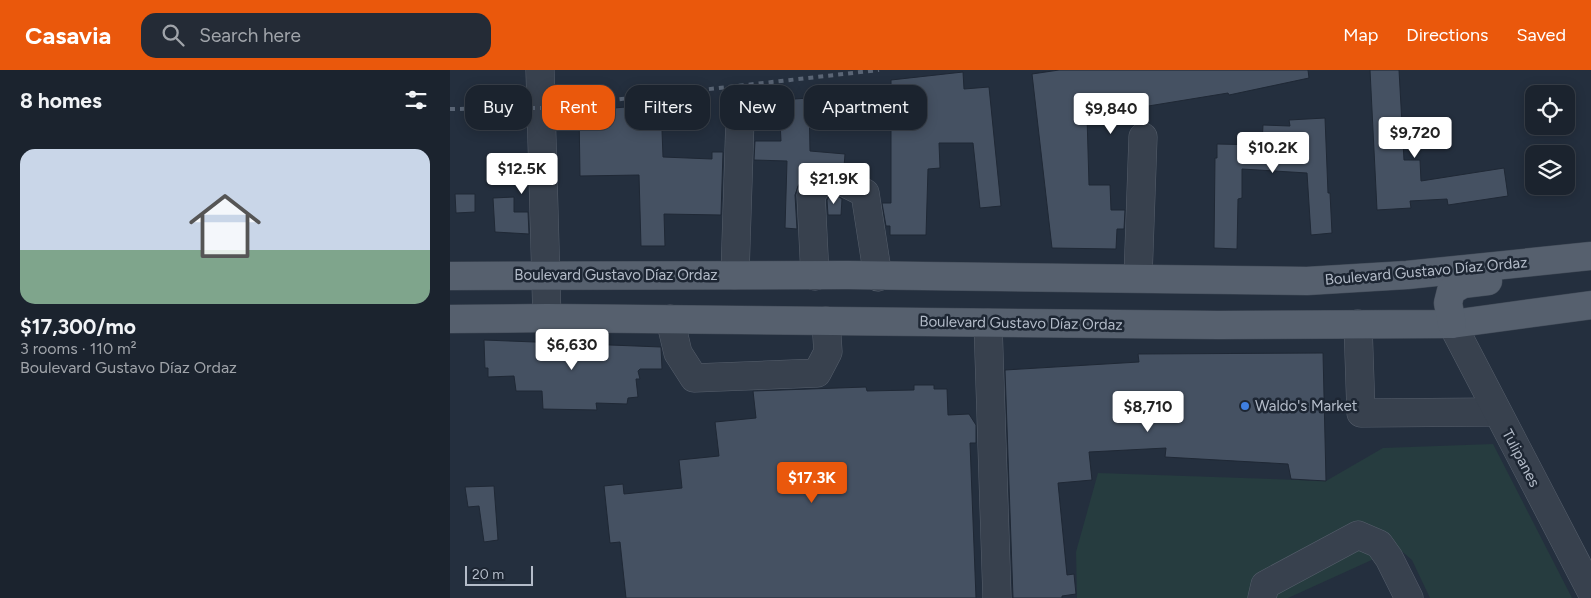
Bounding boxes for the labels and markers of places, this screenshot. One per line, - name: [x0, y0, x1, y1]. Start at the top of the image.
- pin: $9,840: [1070, 92, 1152, 135]
- pin: $9,720: [1374, 116, 1456, 159]
- pin: $10.2K: [1232, 132, 1314, 174]
- pin: $12.5K: [481, 152, 563, 195]
- pin: $21.9K: [793, 162, 875, 205]
- pin: $6,630: [531, 328, 613, 371]
- pin: $8,710: [1107, 390, 1189, 433]
- place label: Waldo's Market: [1255, 397, 1358, 415]
- marker: Waldo's Market: [1239, 400, 1251, 412]
- pin: $17.3K: [771, 462, 853, 504]

